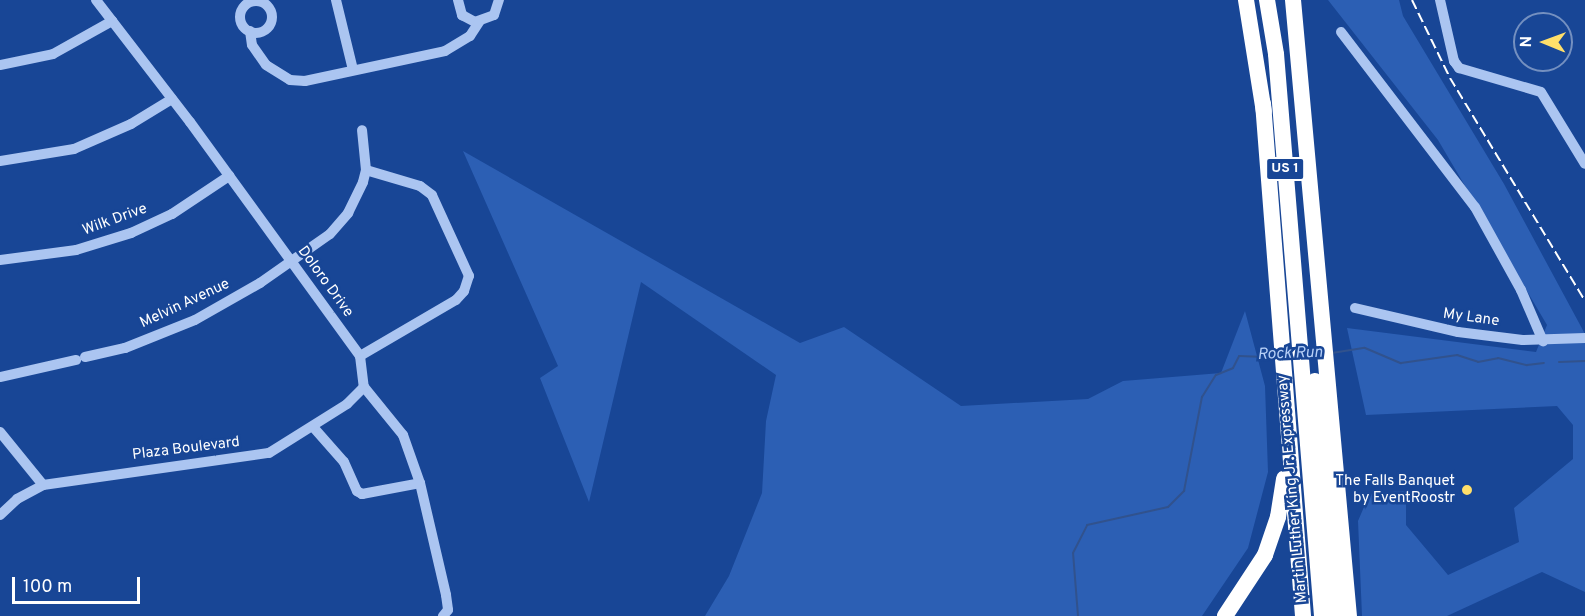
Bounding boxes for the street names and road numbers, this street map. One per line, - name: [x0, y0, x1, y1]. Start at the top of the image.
- road number: US 1: [1264, 158, 1306, 180]
- street label: Wilk Drive: [80, 200, 150, 240]
- street label: Doloro Drive: [293, 243, 357, 321]
- street label: Melvin Avenue: [137, 275, 233, 333]
- street label: My Lane: [1442, 305, 1500, 331]
- street label: Martin Luther King Jr. Expressway: [1274, 374, 1312, 604]
- street label: Plaza Boulevard: [131, 433, 241, 465]

